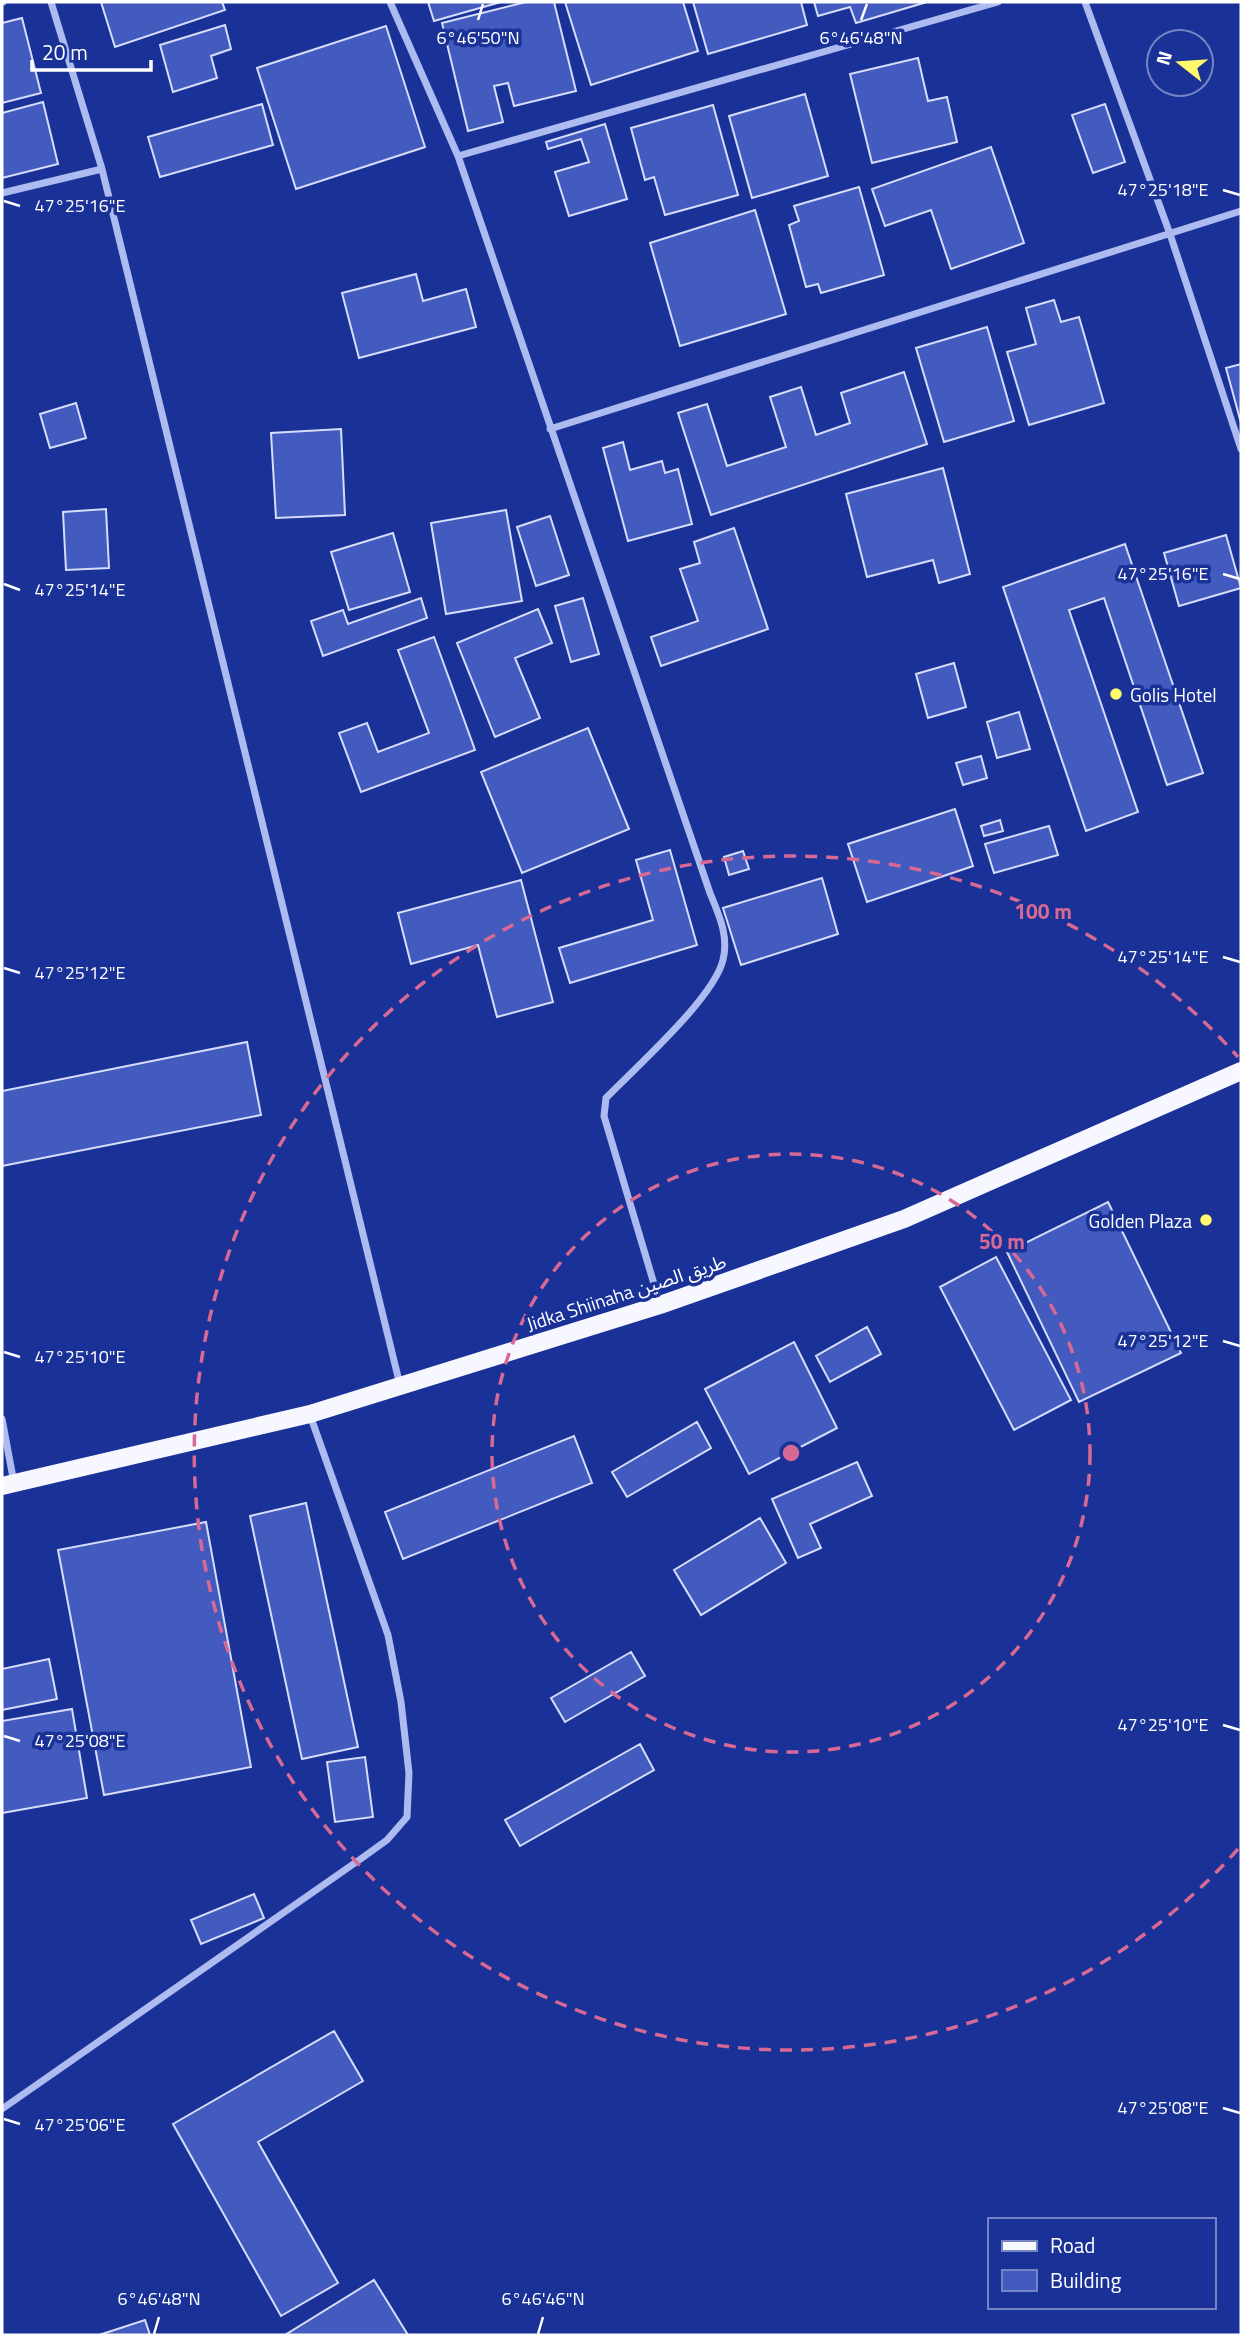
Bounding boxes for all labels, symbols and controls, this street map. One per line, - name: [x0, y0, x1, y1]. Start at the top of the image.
- text: 6°46'50"N: [436, 24, 520, 51]
- text: 6°46'48"N: [819, 24, 903, 51]
- scale bar: [32, 28, 150, 72]
- north arrow: [1145, 28, 1215, 98]
- text: 20 m: [42, 36, 88, 68]
- text: N: [1147, 47, 1179, 68]
- text: 47°25'18"E: [1118, 176, 1209, 203]
- text: 47°25'16"E: [35, 192, 126, 219]
- text: 47°25'16"E: [1118, 560, 1209, 587]
- text: 47°25'14"E: [35, 576, 126, 603]
- place label: Golis Hotel: [1130, 680, 1217, 709]
- marker: Golis Hotel: [1108, 686, 1124, 702]
- text: 100 m: [1014, 895, 1072, 927]
- text: 47°25'14"E: [1118, 943, 1209, 970]
- text: 47°25'12"E: [35, 959, 126, 986]
- place label: Golden Plaza: [1089, 1206, 1192, 1235]
- marker: Golden Plaza: [1198, 1212, 1214, 1228]
- text: 50 m: [979, 1225, 1025, 1257]
- street label: Jidka Shiinaha طريق الصين: [522, 1246, 730, 1338]
- text: 47°25'12"E: [1118, 1327, 1209, 1354]
- text: 47°25'10"E: [35, 1343, 126, 1370]
- centre of rings: [779, 1441, 803, 1465]
- text: 47°25'10"E: [1118, 1711, 1209, 1738]
- text: 47°25'08"E: [35, 1727, 126, 1754]
- text: 47°25'08"E: [1118, 2094, 1209, 2121]
- text: 47°25'06"E: [35, 2111, 126, 2138]
- legend: [988, 2218, 1215, 2309]
- text: Road: [1050, 2229, 1095, 2261]
- text: Building: [1050, 2264, 1122, 2296]
- text: 6°46'48"N: [117, 2285, 201, 2312]
- text: 6°46'46"N: [501, 2285, 585, 2312]

